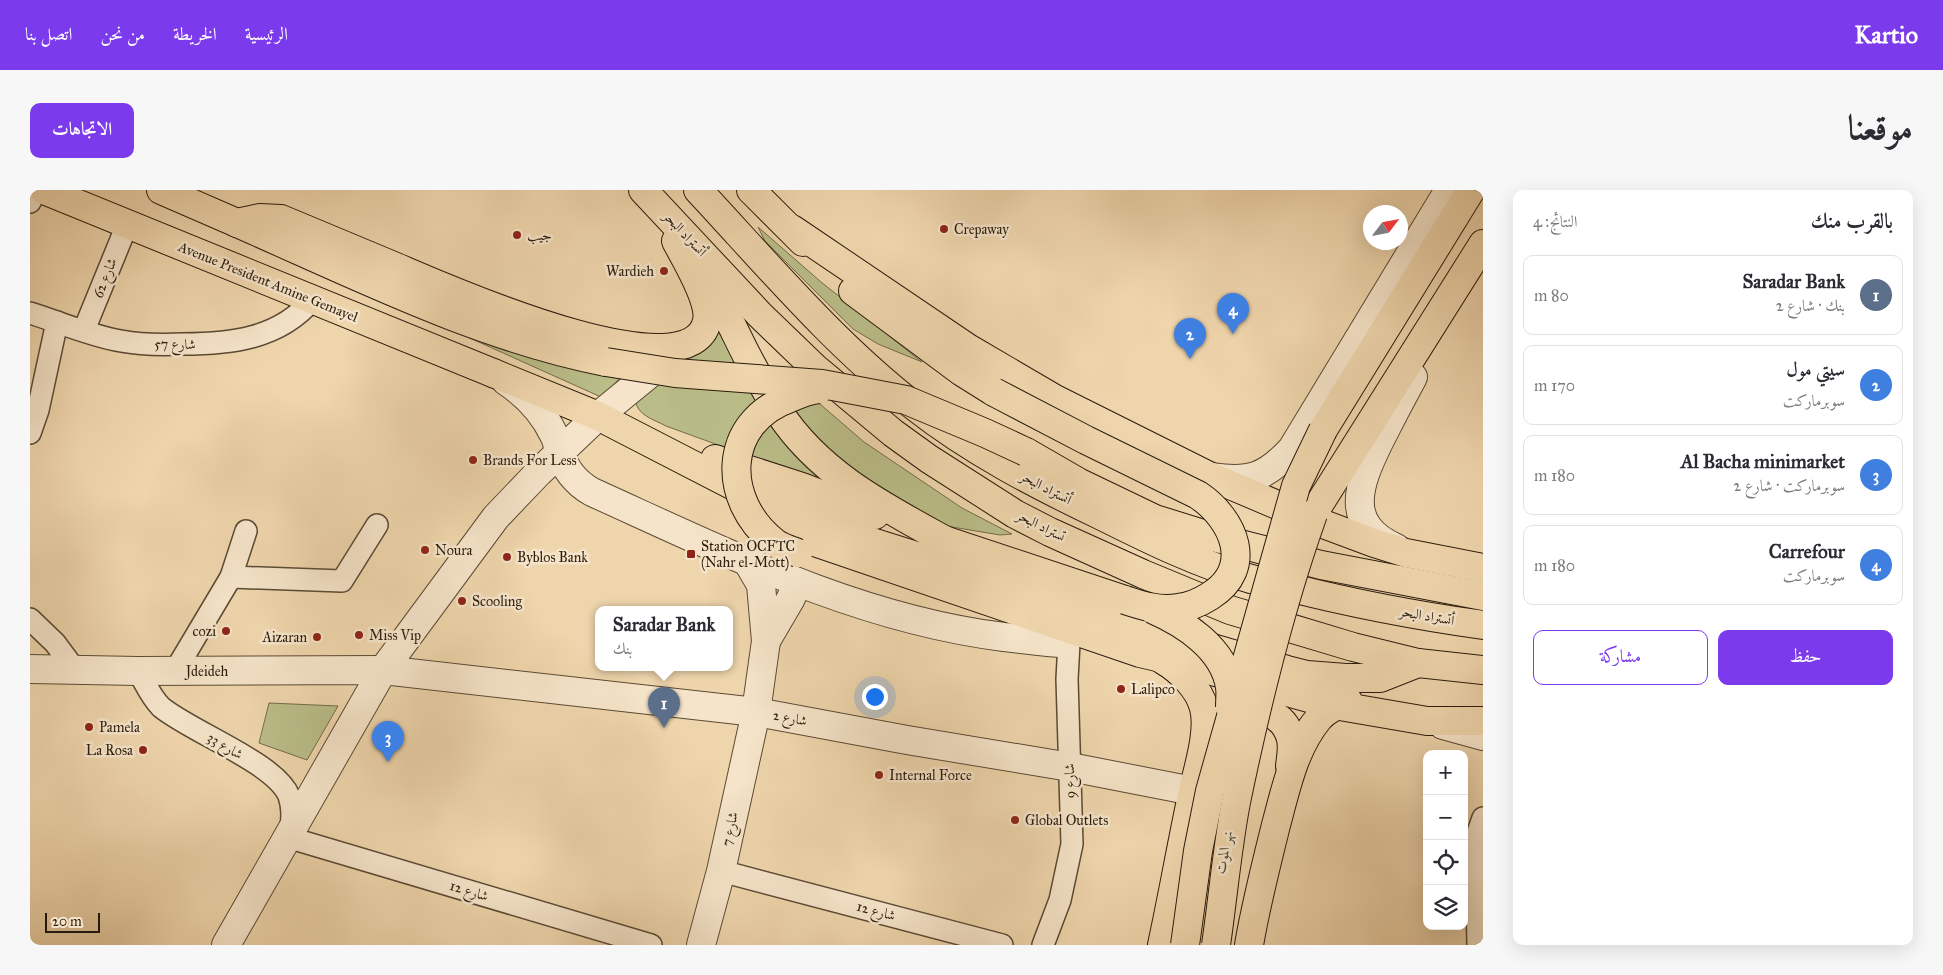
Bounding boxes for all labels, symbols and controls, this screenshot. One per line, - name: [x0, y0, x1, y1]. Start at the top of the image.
- text: Kartio: [1855, 20, 1918, 50]
- text: اتصل بنا: [25, 23, 72, 45]
- text: من نحن: [100, 23, 145, 45]
- text: الخريطة: [173, 23, 217, 45]
- text: الرئيسية: [245, 23, 288, 45]
- button: الاتجاهات: [30, 103, 134, 158]
- text: موقعنا: [1848, 106, 1913, 149]
- street label: أتستراد البحر: [658, 205, 712, 261]
- north arrow: [1363, 205, 1408, 250]
- text: بالقرب منك: [1811, 208, 1893, 234]
- text: النتائج: 4: [1533, 212, 1578, 231]
- place label: Crepaway: [954, 221, 1009, 238]
- marker: Crepaway: [938, 223, 950, 235]
- place label: جيب: [527, 227, 552, 245]
- marker: جيب: [511, 229, 523, 241]
- street label: Avenue President Amine Gemayel: [175, 238, 361, 326]
- street label: شارع 62: [89, 256, 123, 302]
- place label: Wardieh: [606, 263, 654, 280]
- marker: Wardieh: [658, 265, 670, 277]
- text: Saradar Bank: [1742, 270, 1845, 293]
- text: 80 m: [1534, 286, 1569, 305]
- text: 1: [1873, 286, 1879, 305]
- pin: 4: [1217, 293, 1249, 334]
- text: بنك · شارع 2: [1776, 296, 1845, 315]
- pin: 2: [1174, 318, 1206, 359]
- street label: شارع 57: [154, 336, 196, 356]
- text: سيتي مول: [1786, 358, 1845, 381]
- text: 170 m: [1534, 376, 1575, 395]
- text: 2: [1872, 376, 1880, 395]
- text: سوبرماركت: [1783, 391, 1845, 410]
- text: Al Bacha minimarket: [1681, 450, 1845, 473]
- place label: Brands For Less: [483, 452, 577, 469]
- marker: Brands For Less: [467, 454, 479, 466]
- street label: أتستراد البحر: [1016, 465, 1076, 509]
- text: 180 m: [1534, 466, 1575, 485]
- text: 3: [1873, 466, 1879, 485]
- text: سوبرماركت · شارع 2: [1733, 476, 1845, 495]
- street label: تستراد البحر: [1012, 506, 1068, 545]
- place label: Station OCFTC (Nahr el-Mott): [701, 538, 795, 572]
- text: Carrefour: [1769, 540, 1845, 563]
- place label: Noura: [435, 542, 473, 559]
- marker: Noura: [419, 544, 431, 556]
- marker: Station OCFTC (Nahr el-Mott): [685, 548, 697, 560]
- place label: Byblos Bank: [517, 549, 588, 566]
- marker: Byblos Bank: [501, 551, 513, 563]
- text: 180 m: [1534, 556, 1575, 575]
- text: 4: [1872, 556, 1880, 575]
- text: سوبرماركت: [1783, 566, 1845, 585]
- place label: Scooling: [472, 593, 522, 610]
- marker: Scooling: [456, 595, 468, 607]
- street label: أتستراد البحر: [1396, 600, 1457, 629]
- popup: [595, 606, 733, 671]
- text: Saradar Bank: [613, 613, 715, 636]
- place label: cozi: [193, 623, 216, 640]
- marker: cozi: [220, 625, 232, 637]
- place label: Miss Vip: [369, 627, 421, 644]
- place label: Aizaran: [262, 629, 307, 646]
- marker: Miss Vip: [353, 629, 365, 641]
- button: مشاركة: [1533, 630, 1708, 685]
- button: حفظ: [1718, 630, 1893, 685]
- marker: Aizaran: [311, 631, 323, 643]
- text: بنك: [613, 639, 633, 658]
- street label: Jdeideh: [184, 663, 229, 681]
- place label: Lalipco: [1131, 681, 1175, 698]
- marker: Lalipco: [1115, 683, 1127, 695]
- your location: [862, 684, 888, 710]
- pin: 1: [648, 687, 680, 728]
- street label: شارع 2: [771, 706, 808, 733]
- place label: Pamela: [99, 719, 140, 736]
- marker: Pamela: [83, 721, 95, 733]
- pin: 3: [372, 721, 404, 762]
- street label: شارع 33: [203, 729, 246, 766]
- place label: La Rosa: [86, 742, 133, 759]
- marker: La Rosa: [137, 744, 149, 756]
- map controls: [1423, 750, 1468, 930]
- button: +: [1423, 750, 1468, 795]
- street label: شارع 9: [1061, 763, 1082, 799]
- place label: Internal Force: [889, 767, 972, 784]
- marker: Internal Force: [873, 769, 885, 781]
- button: −: [1423, 795, 1468, 840]
- street label: شارع 7: [718, 810, 745, 848]
- place label: Global Outlets: [1025, 812, 1108, 829]
- marker: Global Outlets: [1009, 814, 1021, 826]
- water label: نهر الموت: [1211, 829, 1238, 876]
- button: locate: [1423, 840, 1468, 885]
- street label: شارع 12: [447, 877, 491, 908]
- button: layers: [1423, 885, 1468, 930]
- street label: شارع 12: [854, 898, 897, 927]
- scale bar: [45, 910, 100, 933]
- text: 20 m: [52, 913, 82, 930]

